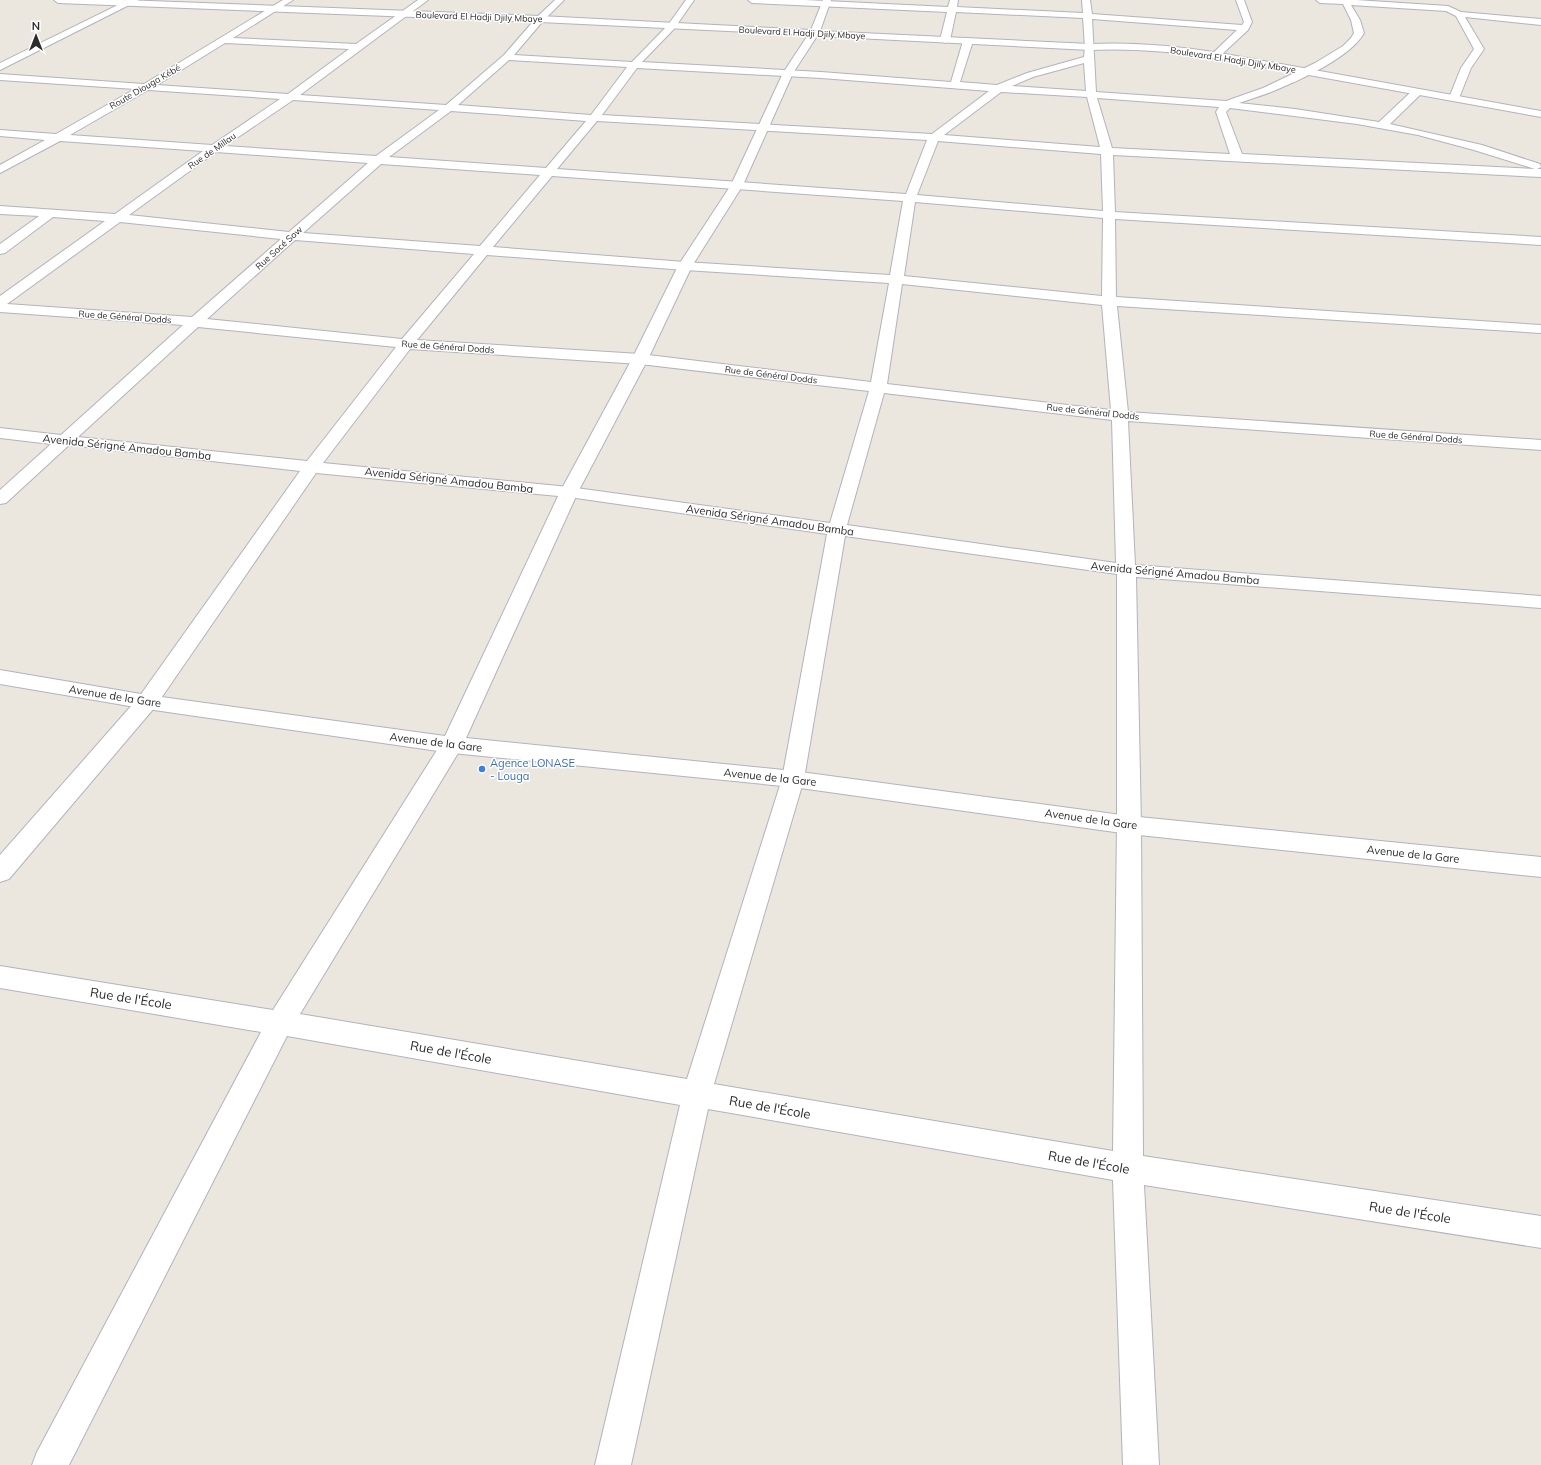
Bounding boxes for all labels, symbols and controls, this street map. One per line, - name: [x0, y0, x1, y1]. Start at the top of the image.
- street label: Boulevard El Hadji Djily Mbaye: [415, 9, 543, 25]
- north arrow: [16, 16, 56, 56]
- text: N: [32, 19, 40, 33]
- street label: Boulevard El Hadji Djily Mbaye: [738, 24, 866, 42]
- street label: Boulevard El Hadji Djily Mbaye: [1169, 44, 1297, 76]
- street label: Route Diouga Kébé: [107, 62, 182, 111]
- street label: Rue de Millau: [186, 130, 238, 171]
- street label: Rue Socé Sow: [253, 224, 305, 272]
- street label: Rue de Général Dodds: [78, 308, 172, 325]
- street label: Rue de Général Dodds: [401, 338, 495, 355]
- street label: Rue de Général Dodds: [724, 363, 818, 386]
- street label: Rue de Général Dodds: [1046, 401, 1140, 422]
- street label: Rue de Général Dodds: [1369, 428, 1463, 445]
- street label: Avenida Sérigné Amadou Bamba: [42, 431, 212, 463]
- street label: Avenida Sérigné Amadou Bamba: [364, 464, 534, 496]
- street label: Avenida Sérigné Amadou Bamba: [685, 501, 855, 539]
- street label: Avenida Sérigné Amadou Bamba: [1090, 559, 1260, 587]
- street label: Avenue de la Gare: [68, 682, 162, 710]
- street label: Avenue de la Gare: [389, 729, 483, 755]
- place label: Agence LONASE - Louga: [490, 756, 575, 783]
- marker: Agence LONASE - Louga: [477, 764, 487, 774]
- street label: Avenue de la Gare: [723, 765, 817, 789]
- street label: Avenue de la Gare: [1044, 806, 1138, 832]
- street label: Avenue de la Gare: [1366, 842, 1460, 866]
- street label: Rue de l'École: [89, 984, 173, 1012]
- street label: Rue de l'École: [409, 1037, 493, 1067]
- street label: Rue de l'École: [728, 1092, 812, 1122]
- street label: Rue de l'École: [1047, 1147, 1131, 1177]
- street label: Rue de l'École: [1368, 1198, 1452, 1226]

